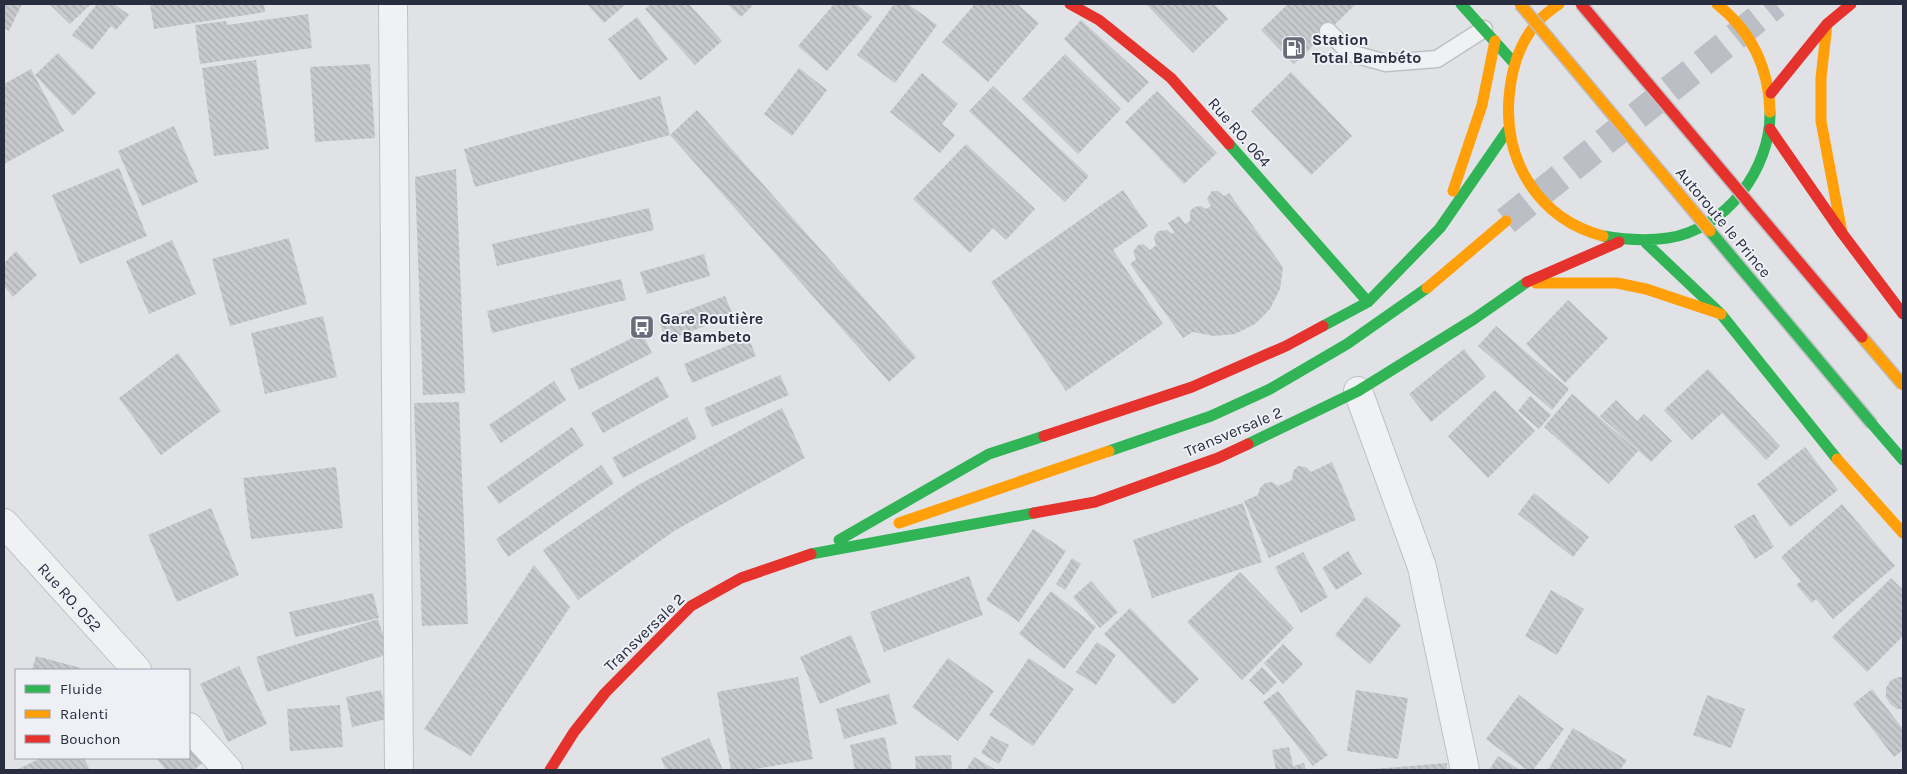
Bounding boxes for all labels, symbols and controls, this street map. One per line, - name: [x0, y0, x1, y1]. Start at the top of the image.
- place label: Station Total Bambéto: [1312, 30, 1421, 67]
- fuel station icon: Station Total Bambéto: [1281, 35, 1307, 61]
- street label: Rue RO. 064: [1204, 94, 1275, 171]
- street label: Autoroute le Prince: [1672, 163, 1775, 281]
- place label: Gare Routière de Bambeto: [660, 309, 763, 346]
- bus stop icon: Gare Routière de Bambeto: [629, 314, 655, 340]
- street label: Transversale 2: [1181, 402, 1285, 461]
- street label: Rue RO. 052: [34, 559, 105, 636]
- street label: Transversale 2: [600, 589, 689, 676]
- legend: [15, 669, 190, 759]
- text: Fluide: [60, 680, 102, 698]
- text: Ralenti: [60, 705, 109, 723]
- text: Bouchon: [60, 730, 121, 748]

